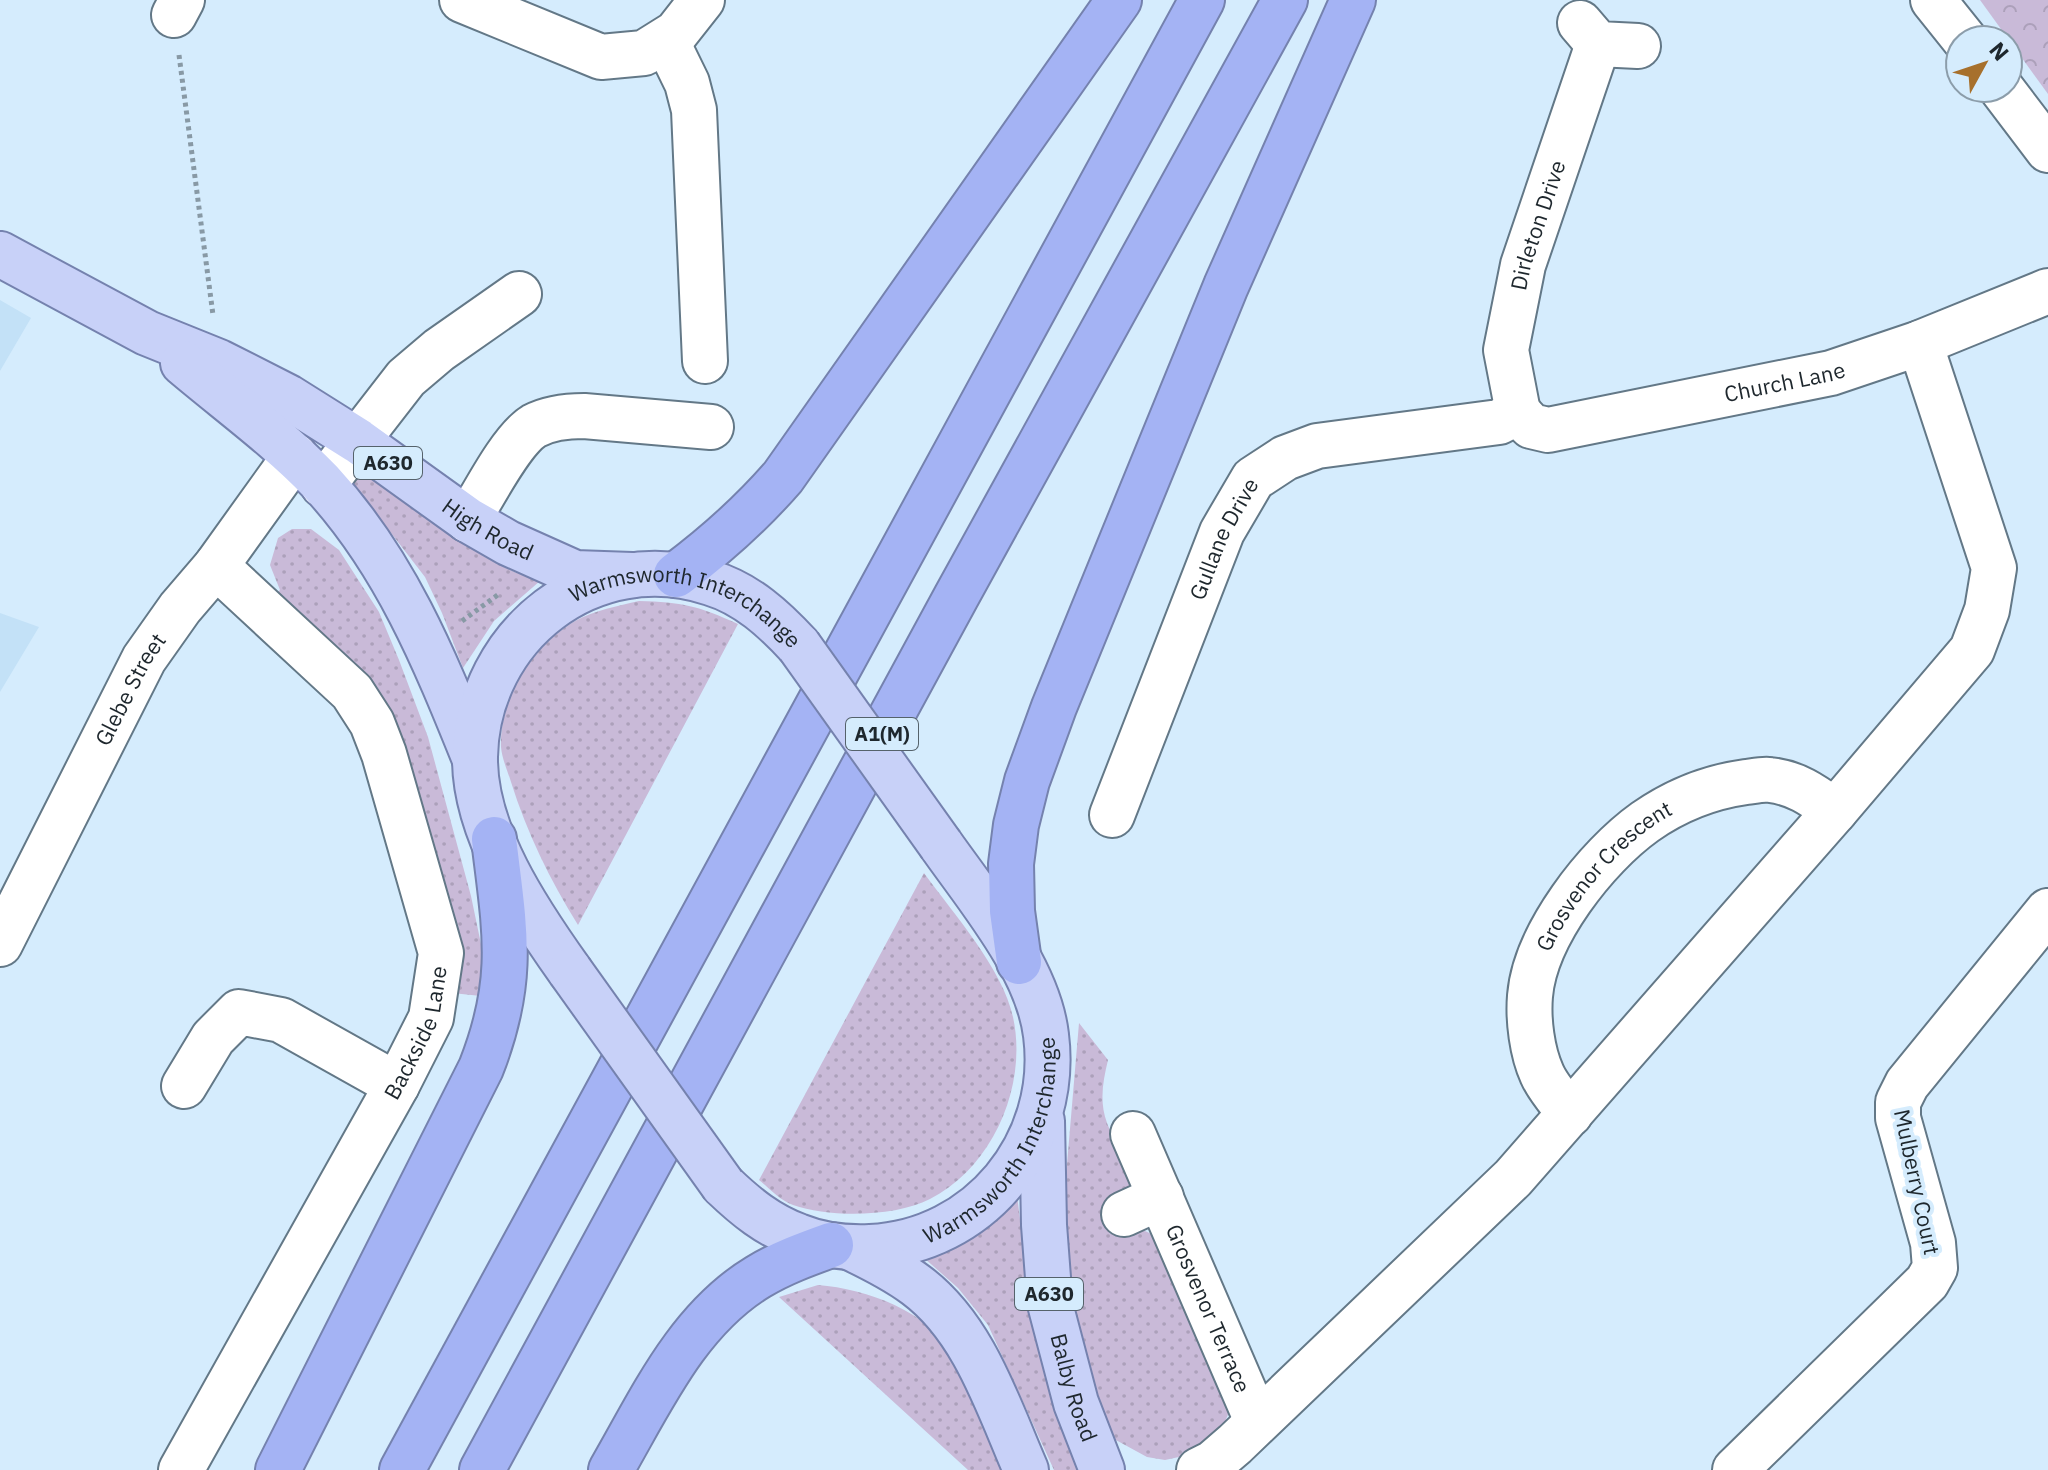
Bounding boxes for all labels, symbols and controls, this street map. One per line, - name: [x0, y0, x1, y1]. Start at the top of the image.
- north arrow: [1944, 24, 2024, 104]
- text: N: [1983, 35, 2016, 66]
- street label: Dirleton Drive: [1503, 156, 1572, 293]
- street label: Church Lane: [1722, 354, 1849, 408]
- road number: A630: [354, 447, 422, 479]
- street label: Gullane Drive: [1182, 472, 1265, 604]
- street label: High Road: [437, 491, 538, 567]
- street label: Warmsworth Interchange: [564, 559, 808, 654]
- street label: Glebe Street: [88, 627, 172, 750]
- road number: A1(M): [846, 718, 918, 750]
- street label: Grosvenor Crescent: [1529, 794, 1677, 956]
- street label: Backside Lane: [377, 964, 453, 1105]
- street label: Warmsworth Interchange: [918, 1036, 1062, 1249]
- street label: Mulberry Court: [1888, 1106, 1947, 1257]
- street label: Grosvenor Terrace: [1160, 1219, 1258, 1397]
- road number: A630: [1015, 1278, 1083, 1310]
- street label: Balby Road: [1044, 1330, 1105, 1446]

